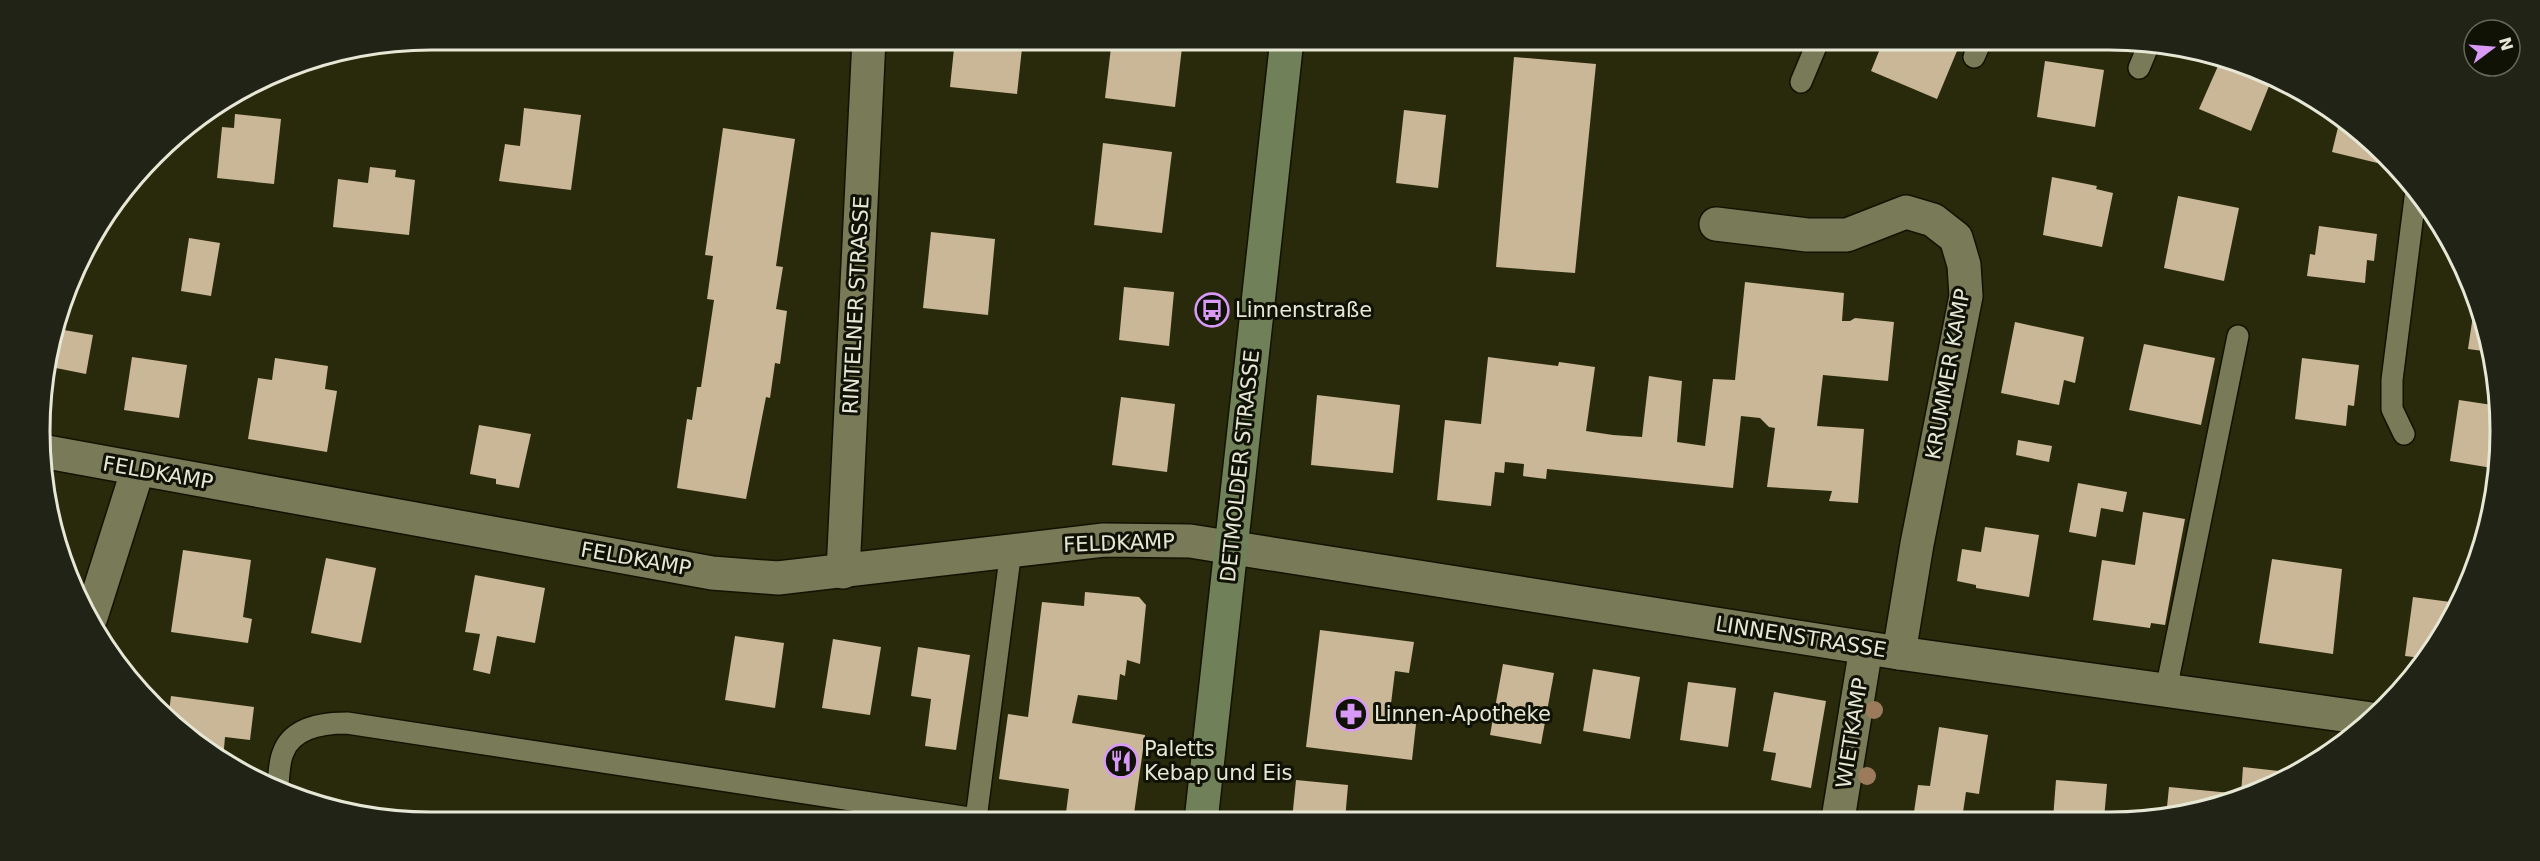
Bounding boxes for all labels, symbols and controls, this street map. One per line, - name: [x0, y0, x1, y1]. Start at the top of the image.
- north arrow: [2462, 18, 2522, 78]
- text: N: [2495, 35, 2517, 53]
- street label: RINTELNER STRASSE: [838, 195, 874, 415]
- street label: KRUMMER KAMP: [1921, 287, 1975, 461]
- bus stop icon: Linnenstraße: [1194, 292, 1230, 328]
- place label: Linnenstraße: [1235, 298, 1372, 322]
- street label: DETMOLDER STRASSE: [1216, 349, 1264, 583]
- street label: FELDKAMP: [101, 451, 215, 495]
- street label: FELDKAMP: [1063, 529, 1175, 557]
- street label: FELDKAMP: [579, 537, 693, 581]
- street label: LINNENSTRASSE: [1714, 612, 1888, 662]
- street label: WIETKAMP: [1831, 676, 1873, 790]
- pharmacy icon: Linnen-Apotheke: [1333, 696, 1369, 732]
- place label: Linnen-Apotheke: [1374, 702, 1551, 726]
- place label: Paletts Kebap und Eis: [1144, 737, 1293, 785]
- restaurant icon: Paletts Kebap und Eis: [1103, 743, 1139, 779]

